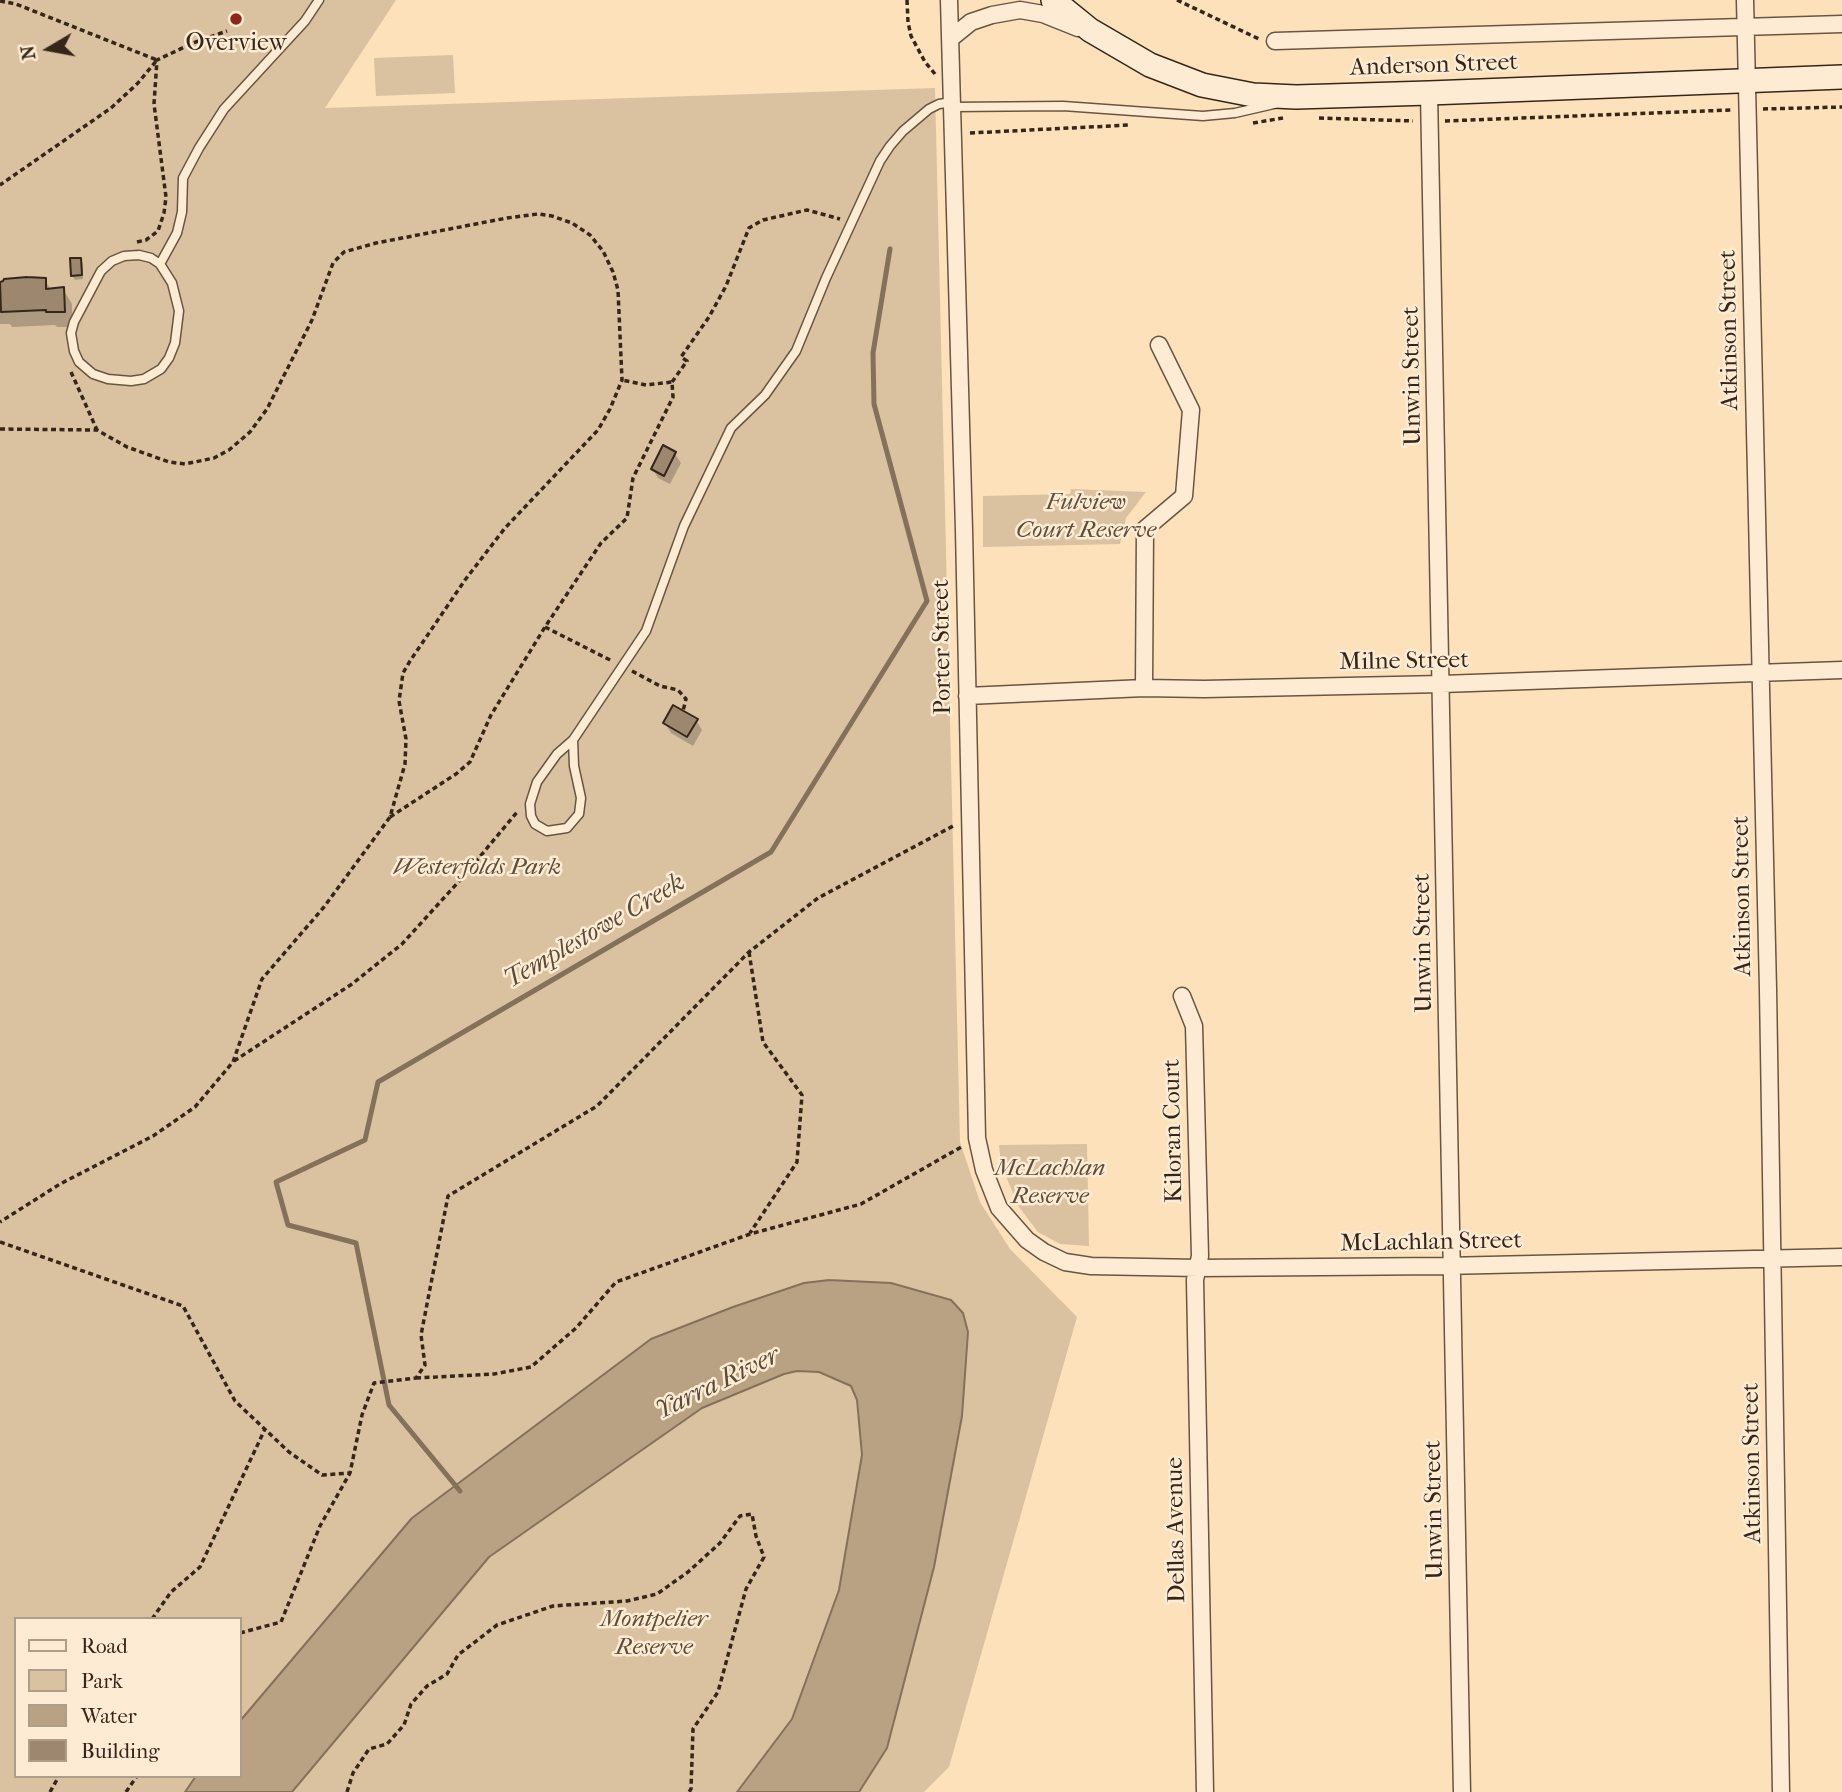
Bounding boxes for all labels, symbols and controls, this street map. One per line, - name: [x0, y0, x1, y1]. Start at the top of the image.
- marker: Overview: [228, 11, 244, 27]
- north arrow: [14, 14, 84, 84]
- place label: Overview: [185, 30, 287, 58]
- text: N: [16, 44, 40, 62]
- street label: Anderson Street: [1350, 49, 1518, 83]
- street label: Atkinson Street: [1714, 249, 1746, 411]
- street label: Unwin Street: [1397, 306, 1429, 446]
- park label: Fulview Court Reserve: [1016, 489, 1156, 545]
- street label: Porter Street: [927, 579, 959, 715]
- street label: Milne Street: [1339, 646, 1469, 678]
- street label: Atkinson Street: [1727, 815, 1759, 977]
- park label: Westerfolds Park: [393, 854, 561, 882]
- water label: Templestowe Creek: [499, 868, 691, 996]
- street label: Unwin Street: [1408, 873, 1440, 1013]
- street label: Kiloran Court: [1158, 1059, 1190, 1203]
- park label: McLachlan Reserve: [995, 1155, 1105, 1211]
- street label: McLachlan Street: [1340, 1227, 1522, 1259]
- water label: Yarra River: [651, 1341, 785, 1427]
- street label: Atkinson Street: [1737, 1382, 1769, 1544]
- street label: Unwin Street: [1419, 1440, 1451, 1580]
- street label: Dellas Avenue: [1161, 1457, 1193, 1603]
- park label: Montpelier Reserve: [600, 1606, 708, 1662]
- legend: [14, 1617, 242, 1778]
- text: Road: [81, 1634, 128, 1658]
- text: Park: [81, 1669, 123, 1693]
- text: Water: [81, 1704, 137, 1728]
- text: Building: [81, 1739, 159, 1763]

